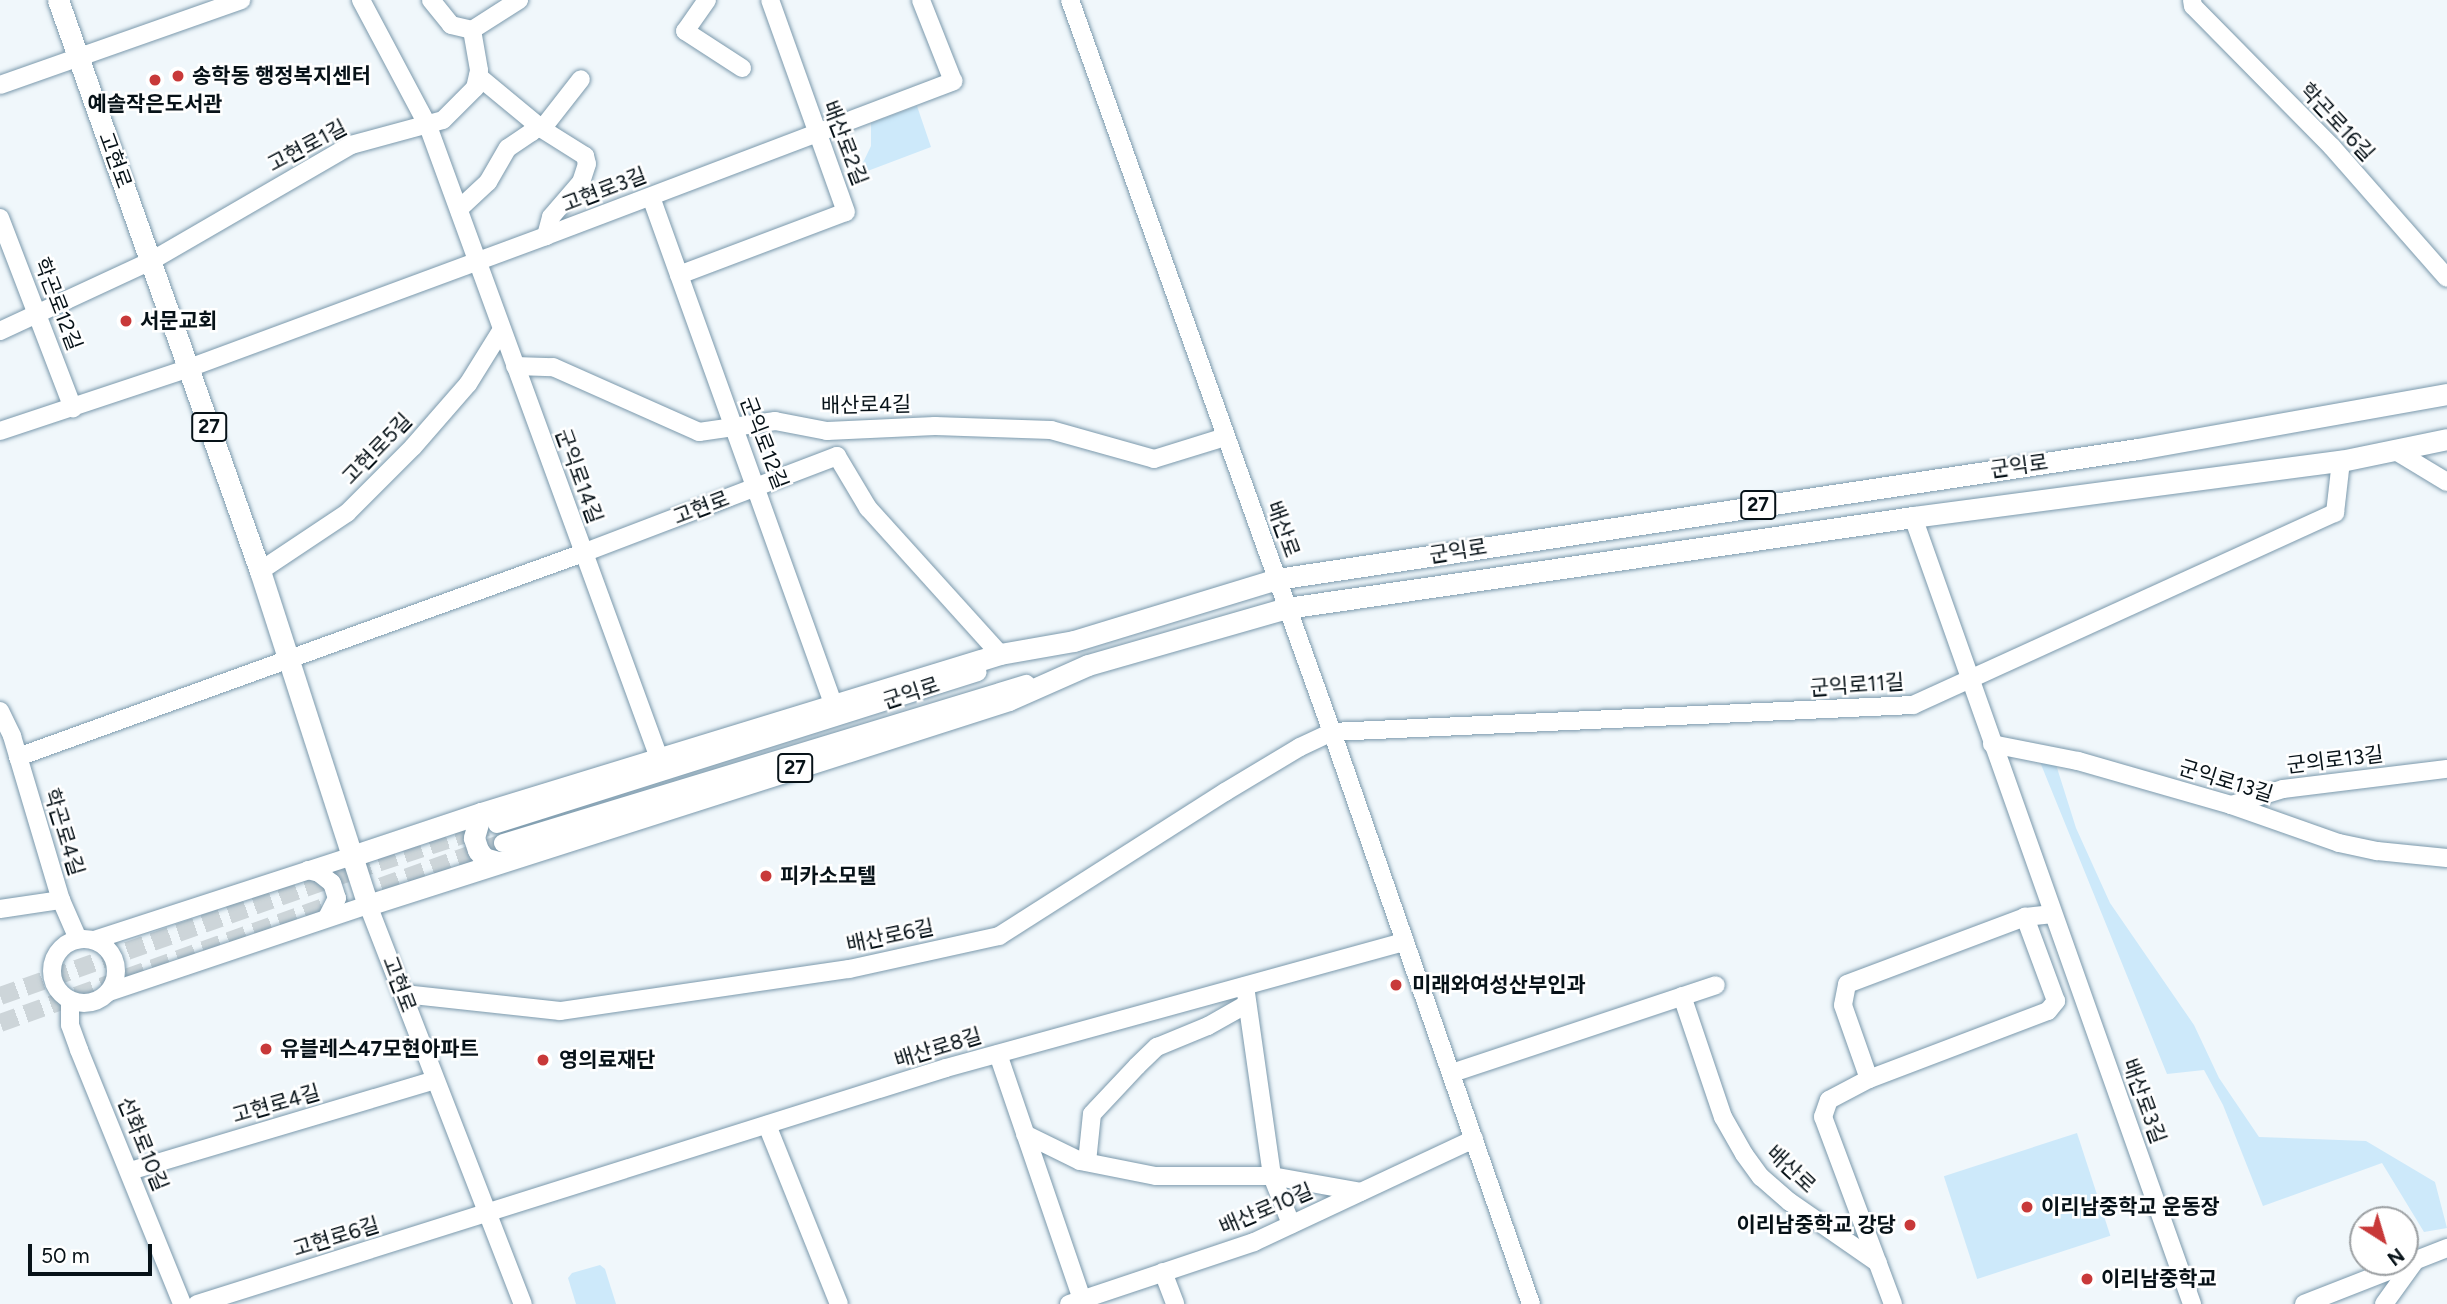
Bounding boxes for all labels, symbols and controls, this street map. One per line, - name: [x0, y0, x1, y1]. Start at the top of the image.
- place label: 송학동 행정복지센터: [192, 63, 371, 89]
- marker: 송학동 행정복지센터: [170, 68, 186, 84]
- marker: 예솔작은도서관: [147, 72, 163, 88]
- street label: 학곤로16길: [2294, 78, 2380, 166]
- place label: 예솔작은도서관: [87, 91, 223, 117]
- street label: 배산로2길: [817, 97, 873, 189]
- street label: 고현로1길: [263, 115, 351, 177]
- street label: 고현로: [93, 128, 137, 192]
- street label: 고현로3길: [558, 162, 650, 218]
- street label: 학곤로12길: [29, 254, 87, 354]
- place label: 서문교회: [140, 308, 217, 334]
- marker: 서문교회: [118, 313, 134, 329]
- street label: 배산로4길: [821, 392, 911, 418]
- street label: 군익로12길: [735, 393, 793, 493]
- street label: 고현로5길: [337, 408, 417, 490]
- road number: 27: [190, 412, 228, 442]
- street label: 군익로14길: [550, 425, 608, 527]
- street label: 군익로: [1989, 449, 2049, 483]
- street label: 고현로: [669, 486, 733, 530]
- road number: 27: [1739, 490, 1777, 520]
- street label: 배산로: [1261, 497, 1305, 561]
- street label: 군익로: [1427, 534, 1489, 568]
- street label: 군익로11길: [1809, 669, 1905, 701]
- street label: 군익로: [880, 672, 942, 714]
- street label: 군의로13길: [2285, 742, 2385, 778]
- road number: 27: [776, 752, 814, 783]
- street label: 군익로13길: [2176, 755, 2276, 807]
- street label: 학곤로4길: [39, 785, 89, 879]
- place label: 피카소모텔: [780, 863, 877, 889]
- marker: 피카소모텔: [758, 868, 774, 884]
- street label: 배산로6길: [844, 914, 936, 958]
- street label: 고현로: [377, 952, 421, 1016]
- place label: 미래와여성산부인과: [1412, 972, 1586, 998]
- marker: 미래와여성산부인과: [1386, 975, 1406, 995]
- street label: 배산로8길: [891, 1023, 985, 1073]
- place label: 유블레스47모현아파트: [280, 1036, 479, 1062]
- marker: 유블레스47모현아파트: [258, 1041, 274, 1057]
- place label: 영의료재단: [559, 1047, 656, 1073]
- marker: 영의료재단: [533, 1050, 553, 1070]
- street label: 배산로3길: [2117, 1055, 2171, 1147]
- street label: 고현로4길: [229, 1079, 323, 1129]
- street label: 선화로10길: [113, 1093, 173, 1195]
- street label: 배산로: [1761, 1140, 1821, 1198]
- street label: 배산로10길: [1215, 1178, 1317, 1240]
- place label: 이리남중학교 운동장: [2041, 1194, 2220, 1220]
- marker: 이리남중학교 운동장: [2019, 1199, 2035, 1215]
- north arrow: [2349, 1206, 2419, 1276]
- street label: 고현로6길: [290, 1212, 382, 1262]
- place label: 이리남중학교 강당: [1736, 1212, 1896, 1238]
- marker: 이리남중학교 강당: [1902, 1217, 1918, 1233]
- scale bar: [32, 1230, 156, 1274]
- text: 50 m: [41, 1243, 90, 1268]
- text: N: [2383, 1243, 2409, 1270]
- place label: 이리남중학교: [2101, 1266, 2217, 1292]
- marker: 이리남중학교: [2079, 1271, 2095, 1287]

